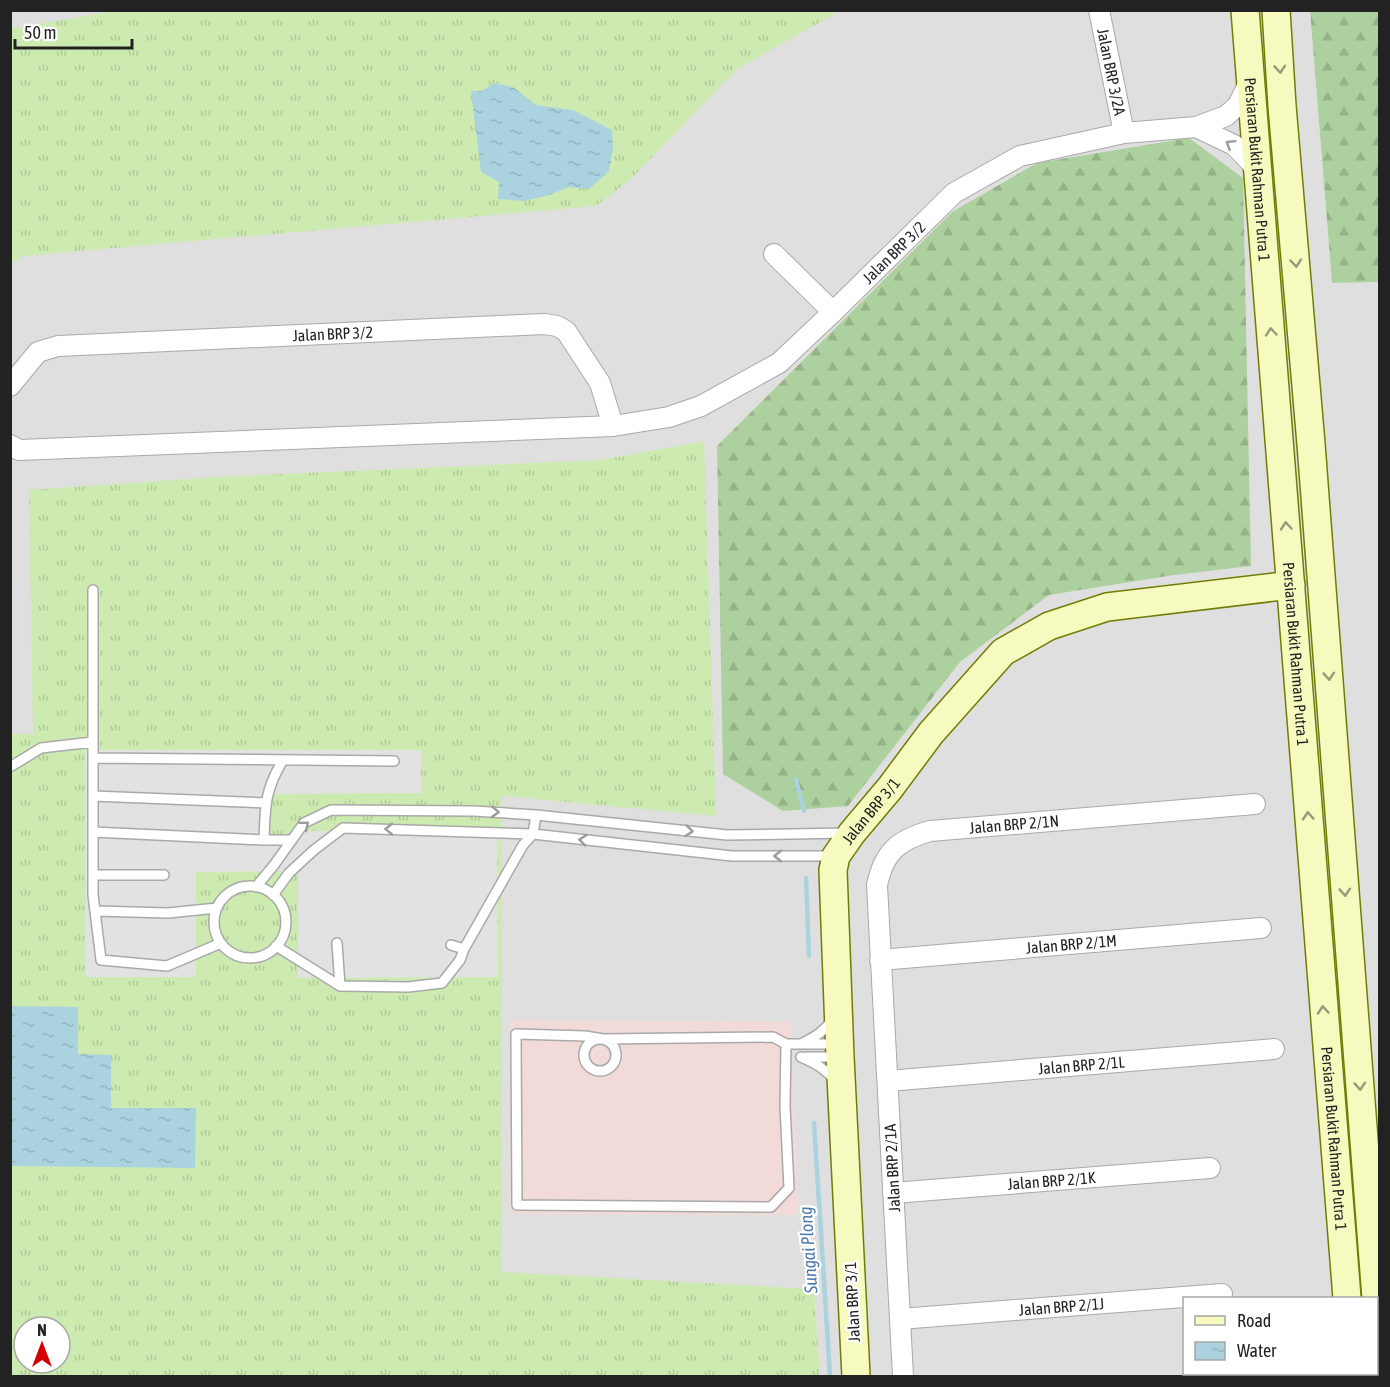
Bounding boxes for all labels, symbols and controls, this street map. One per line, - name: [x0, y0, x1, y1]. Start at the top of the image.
- scale bar: [15, 12, 132, 50]
- text: 50 m: [24, 22, 56, 43]
- street label: Jalan BRP 3/2A: [1094, 27, 1129, 117]
- one-way arrow: [1273, 64, 1286, 73]
- street label: Persiaran Bukit Rahman Putra 1: [1241, 77, 1274, 262]
- one-way arrow: [1226, 140, 1236, 152]
- street label: Jalan BRP 3/2: [859, 218, 929, 287]
- one-way arrow: [1289, 259, 1302, 268]
- street label: Jalan BRP 3/2: [292, 323, 373, 344]
- one-way arrow: [1264, 327, 1277, 336]
- one-way arrow: [1280, 522, 1293, 531]
- street label: Persiaran Bukit Rahman Putra 1: [1280, 561, 1312, 747]
- one-way arrow: [1322, 672, 1335, 681]
- street label: Jalan BRP 3/1: [838, 774, 903, 847]
- one-way arrow: [491, 806, 500, 819]
- street label: Jalan BRP 2/1N: [969, 811, 1060, 837]
- one-way arrow: [1302, 811, 1315, 820]
- one-way arrow: [298, 822, 309, 833]
- one-way arrow: [384, 822, 393, 835]
- one-way arrow: [685, 824, 694, 837]
- one-way arrow: [579, 834, 588, 847]
- one-way arrow: [773, 850, 782, 862]
- one-way arrow: [1338, 887, 1351, 896]
- street label: Jalan BRP 2/1M: [1025, 931, 1117, 957]
- one-way arrow: [1317, 1005, 1330, 1014]
- street label: Persiaran Bukit Rahman Putra 1: [1318, 1046, 1351, 1231]
- street label: Jalan BRP 2/1L: [1037, 1052, 1126, 1078]
- one-way arrow: [1353, 1082, 1366, 1091]
- street label: Jalan BRP 2/1A: [881, 1123, 903, 1212]
- street label: Jalan BRP 2/1K: [1007, 1168, 1096, 1193]
- water label: Sungai Plong: [794, 1206, 822, 1295]
- street label: Jalan BRP 3/1: [841, 1261, 863, 1343]
- street label: Jalan BRP 2/1J: [1018, 1294, 1105, 1319]
- legend: [1183, 1297, 1378, 1375]
- text: Road: [1237, 1310, 1271, 1331]
- north arrow: [12, 1315, 72, 1375]
- text: N: [37, 1321, 47, 1339]
- text: Water: [1237, 1340, 1277, 1361]

